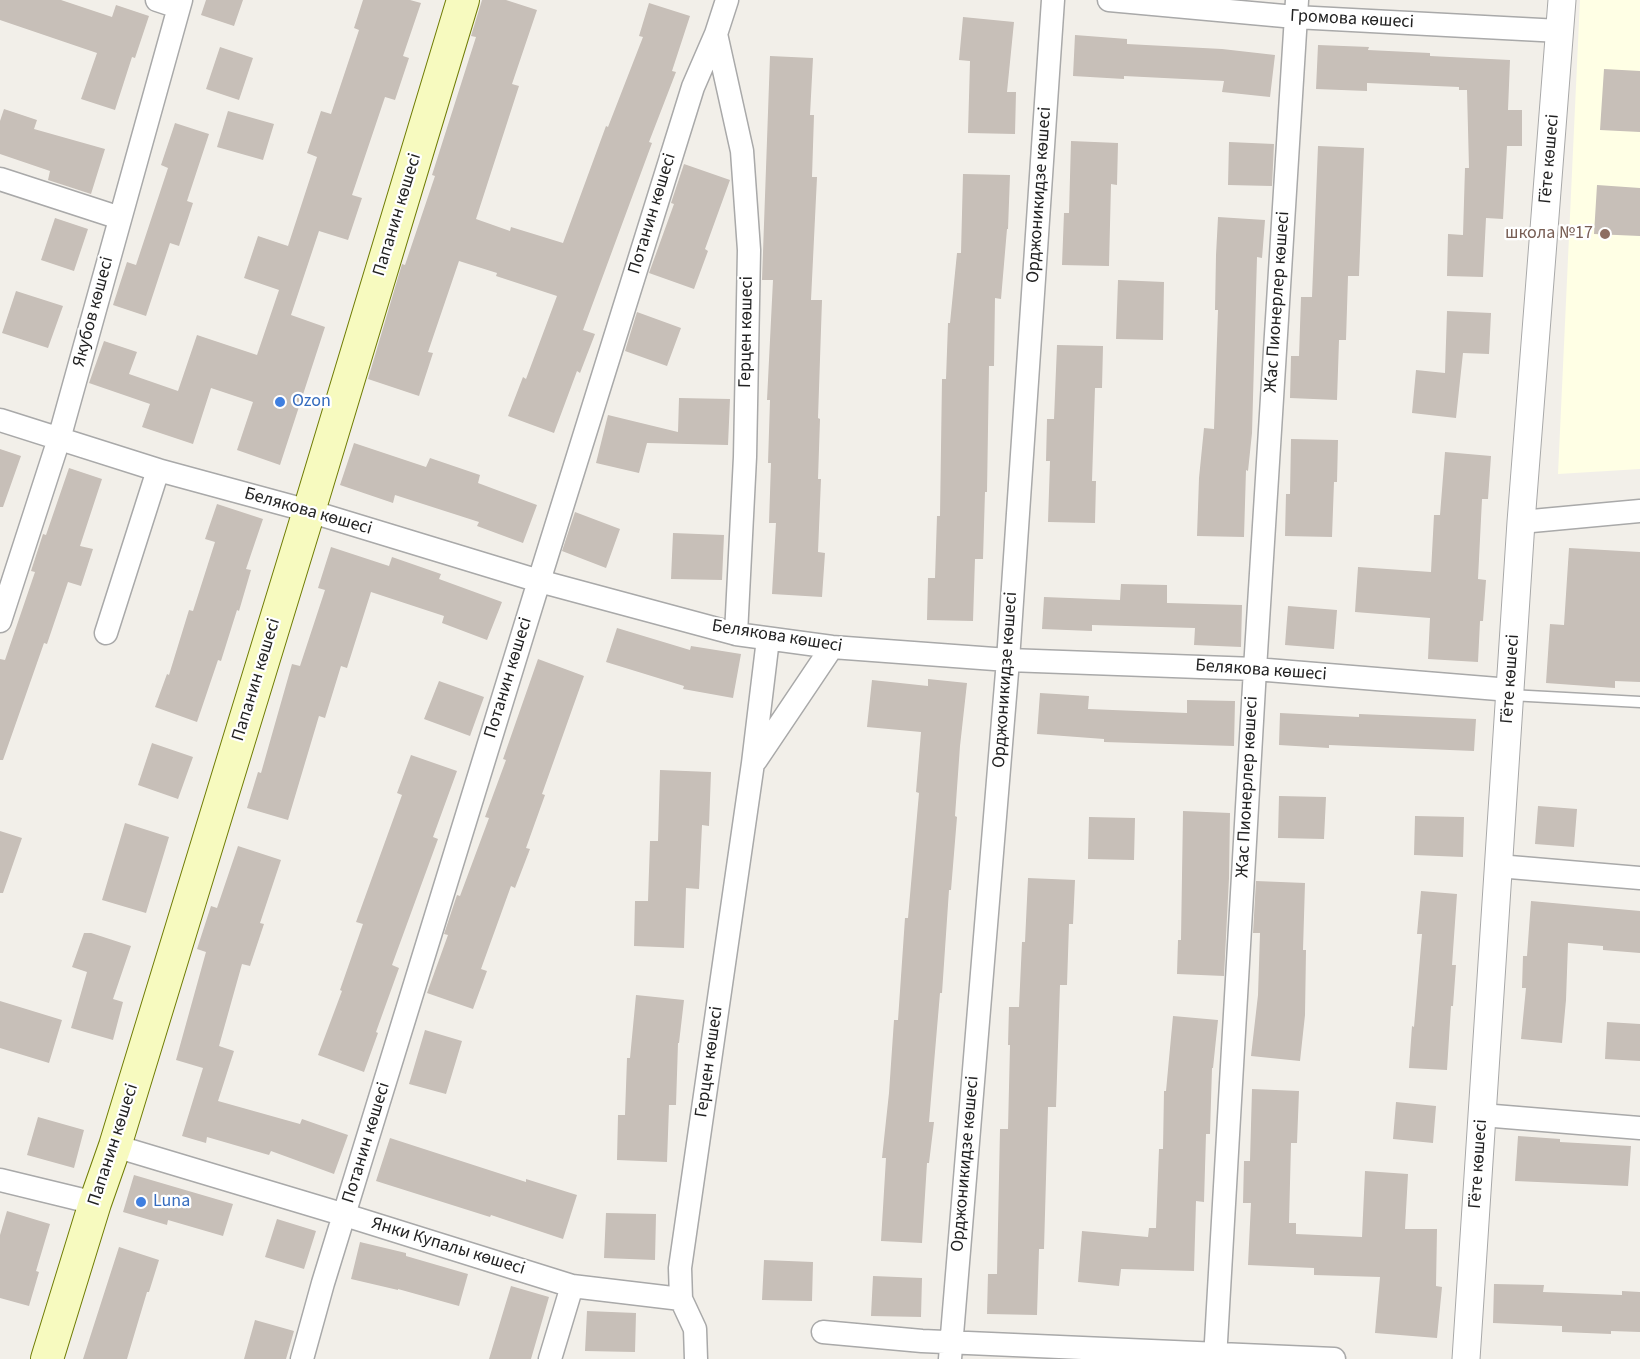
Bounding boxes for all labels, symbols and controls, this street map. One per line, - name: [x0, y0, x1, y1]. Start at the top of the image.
- street label: Громова көшесі: [1290, 6, 1414, 34]
- street label: Орджоникидзе көшесі: [1023, 106, 1057, 284]
- street label: Гёте көшесі: [1535, 113, 1565, 205]
- street label: Папанин көшесі: [369, 151, 427, 279]
- street label: Потанин көшесі: [624, 151, 682, 277]
- street label: Жас Пионерлер көшесі: [1261, 211, 1295, 393]
- place label: школа №17: [1505, 223, 1593, 245]
- marker: школа №17: [1598, 227, 1612, 241]
- street label: Якубов көшесі: [69, 255, 119, 369]
- street label: Герцен көшесі: [735, 276, 759, 388]
- place label: Ozon: [292, 391, 331, 413]
- marker: Ozon: [273, 395, 287, 409]
- street label: Белякова көшесі: [242, 483, 374, 541]
- street label: Орджоникидзе көшесі: [989, 591, 1023, 769]
- street label: Потанин көшесі: [480, 615, 538, 741]
- street label: Папанин көшесі: [228, 616, 286, 744]
- street label: Белякова көшесі: [710, 616, 844, 658]
- street label: Гёте көшесі: [1497, 633, 1525, 725]
- street label: Белякова көшесі: [1195, 656, 1327, 686]
- street label: Жас Пионерлер көшесі: [1232, 696, 1264, 878]
- street label: Герцен көшесі: [692, 1005, 728, 1119]
- street label: Орджоникидзе көшесі: [948, 1075, 984, 1253]
- street label: Потанин көшесі: [338, 1080, 396, 1206]
- street label: Папанин көшесі: [84, 1081, 144, 1209]
- street label: Гёте көшесі: [1465, 1118, 1493, 1210]
- place label: Luna: [153, 1191, 190, 1213]
- marker: Luna: [134, 1195, 148, 1209]
- street label: Янки Купалы көшесі: [369, 1213, 527, 1281]

